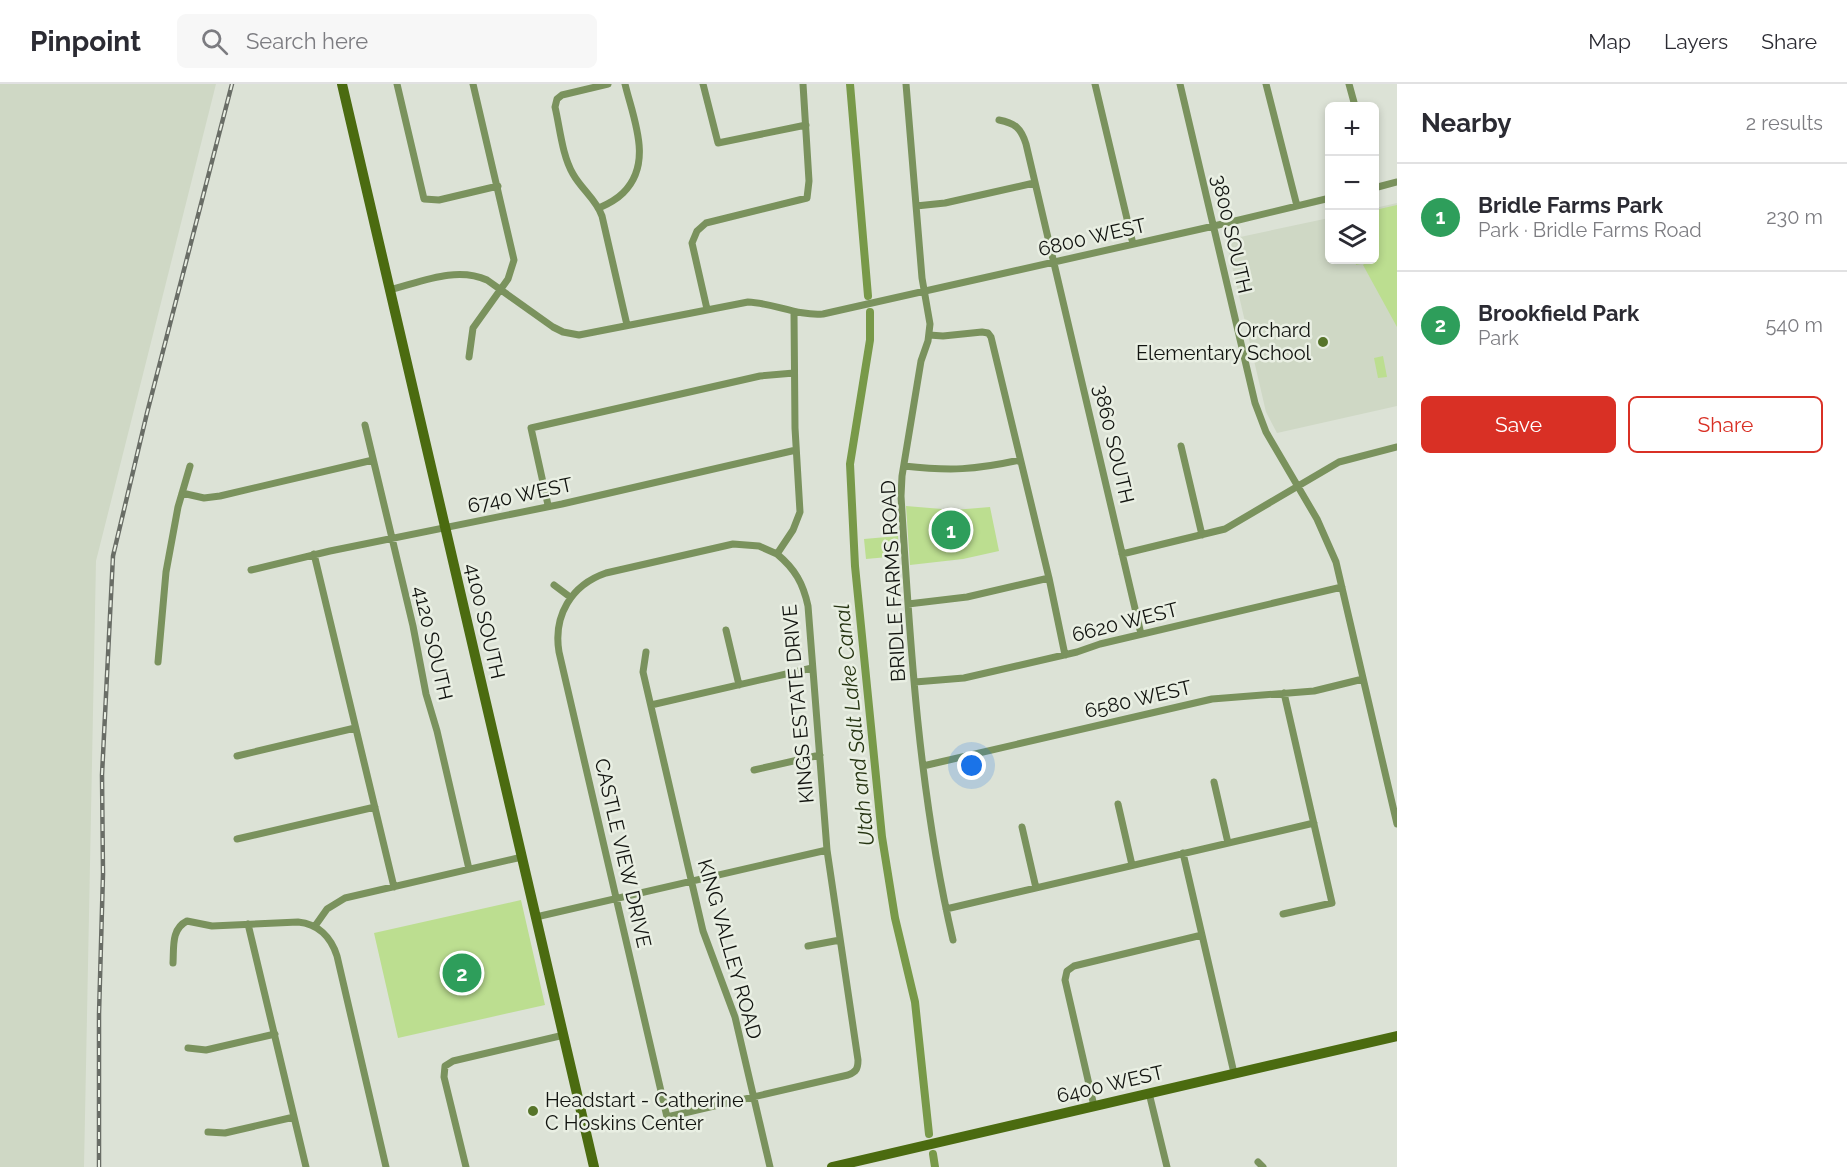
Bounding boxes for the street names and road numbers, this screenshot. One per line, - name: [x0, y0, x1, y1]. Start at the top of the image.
- street label: 3800 SOUTH: [1207, 172, 1257, 296]
- street label: 6800 WEST: [1036, 213, 1148, 261]
- street label: 3860 SOUTH: [1089, 382, 1139, 506]
- street label: 6740 WEST: [465, 472, 575, 518]
- street label: BRIDLE FARMS ROAD: [876, 480, 910, 682]
- street label: 4100 SOUTH: [460, 561, 510, 681]
- street label: 4120 SOUTH: [408, 584, 458, 702]
- street label: 6620 WEST: [1069, 597, 1181, 647]
- street label: KINGS ESTATE DRIVE: [777, 604, 819, 804]
- street label: 6580 WEST: [1082, 675, 1194, 723]
- street label: CASTLE VIEW DRIVE: [590, 756, 656, 950]
- street label: KING VALLEY ROAD: [693, 856, 767, 1042]
- street label: 6400 WEST: [1054, 1060, 1166, 1108]

